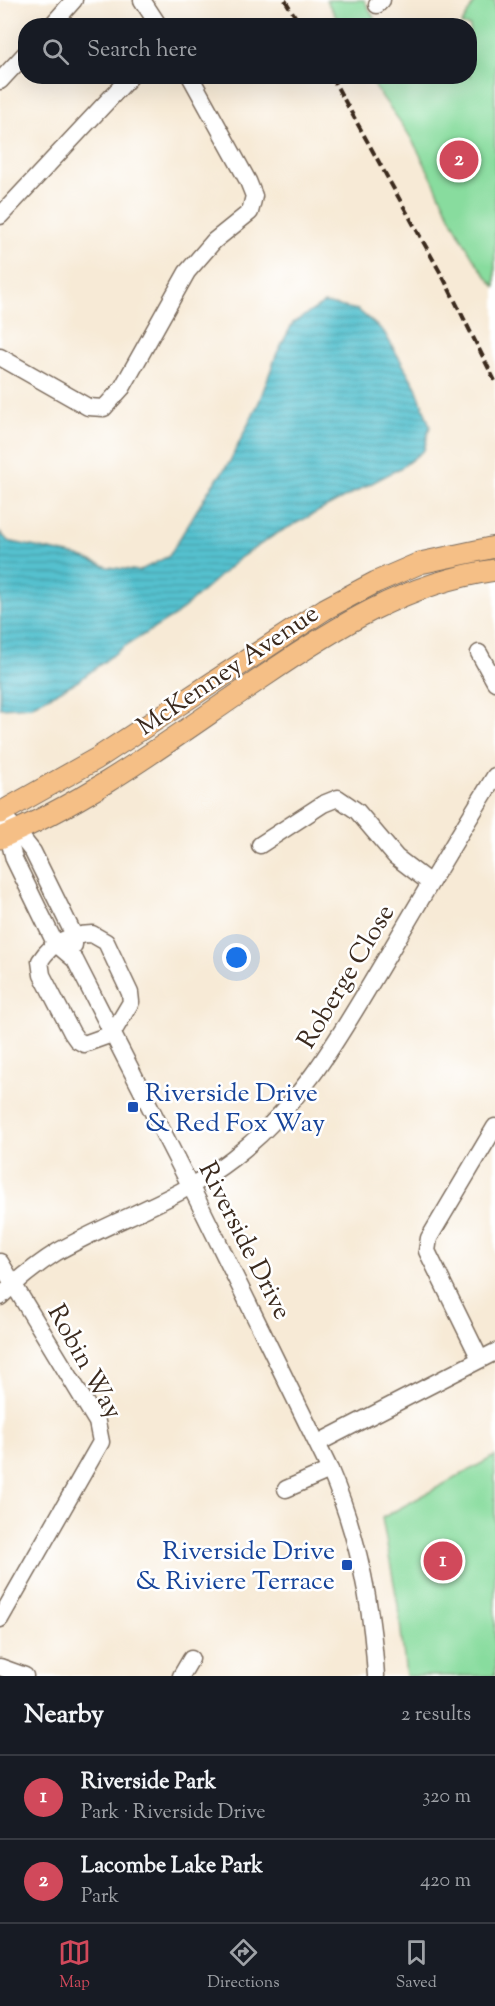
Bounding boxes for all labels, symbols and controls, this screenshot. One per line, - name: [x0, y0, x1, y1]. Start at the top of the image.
- search box: [18, 18, 477, 84]
- icon: search: [39, 35, 72, 68]
- text: Search here: [87, 35, 197, 67]
- pin: 2: [440, 138, 478, 182]
- street label: McKenney Avenue: [130, 596, 327, 746]
- street label: Roberge Close: [289, 898, 405, 1057]
- your location: [222, 943, 251, 972]
- place label: Riverside Drive & Red Fox Way: [145, 1076, 325, 1143]
- marker: Riverside Drive & Red Fox Way: [126, 1100, 140, 1114]
- street label: Riverside Drive: [188, 1156, 299, 1326]
- street label: Robin Way: [37, 1298, 131, 1426]
- place label: Riverside Drive & Riviere Terrace: [135, 1534, 335, 1601]
- pin: 1: [424, 1538, 462, 1584]
- marker: Riverside Drive & Riviere Terrace: [340, 1558, 354, 1572]
- text: Nearby: [24, 1697, 104, 1734]
- text: 2 results: [401, 1701, 471, 1730]
- text: Riverside Park: [81, 1767, 216, 1799]
- text: 1: [40, 1783, 47, 1812]
- text: 320 m: [422, 1783, 471, 1812]
- text: Park · Riverside Drive: [81, 1799, 266, 1828]
- text: Lacombe Lake Park: [81, 1851, 263, 1883]
- text: 2: [39, 1867, 48, 1896]
- text: 420 m: [420, 1867, 471, 1896]
- text: Park: [81, 1883, 119, 1912]
- tab: Map: [58, 1936, 91, 1995]
- tab: Directions: [207, 1936, 280, 1995]
- tab: Saved: [396, 1936, 437, 1995]

